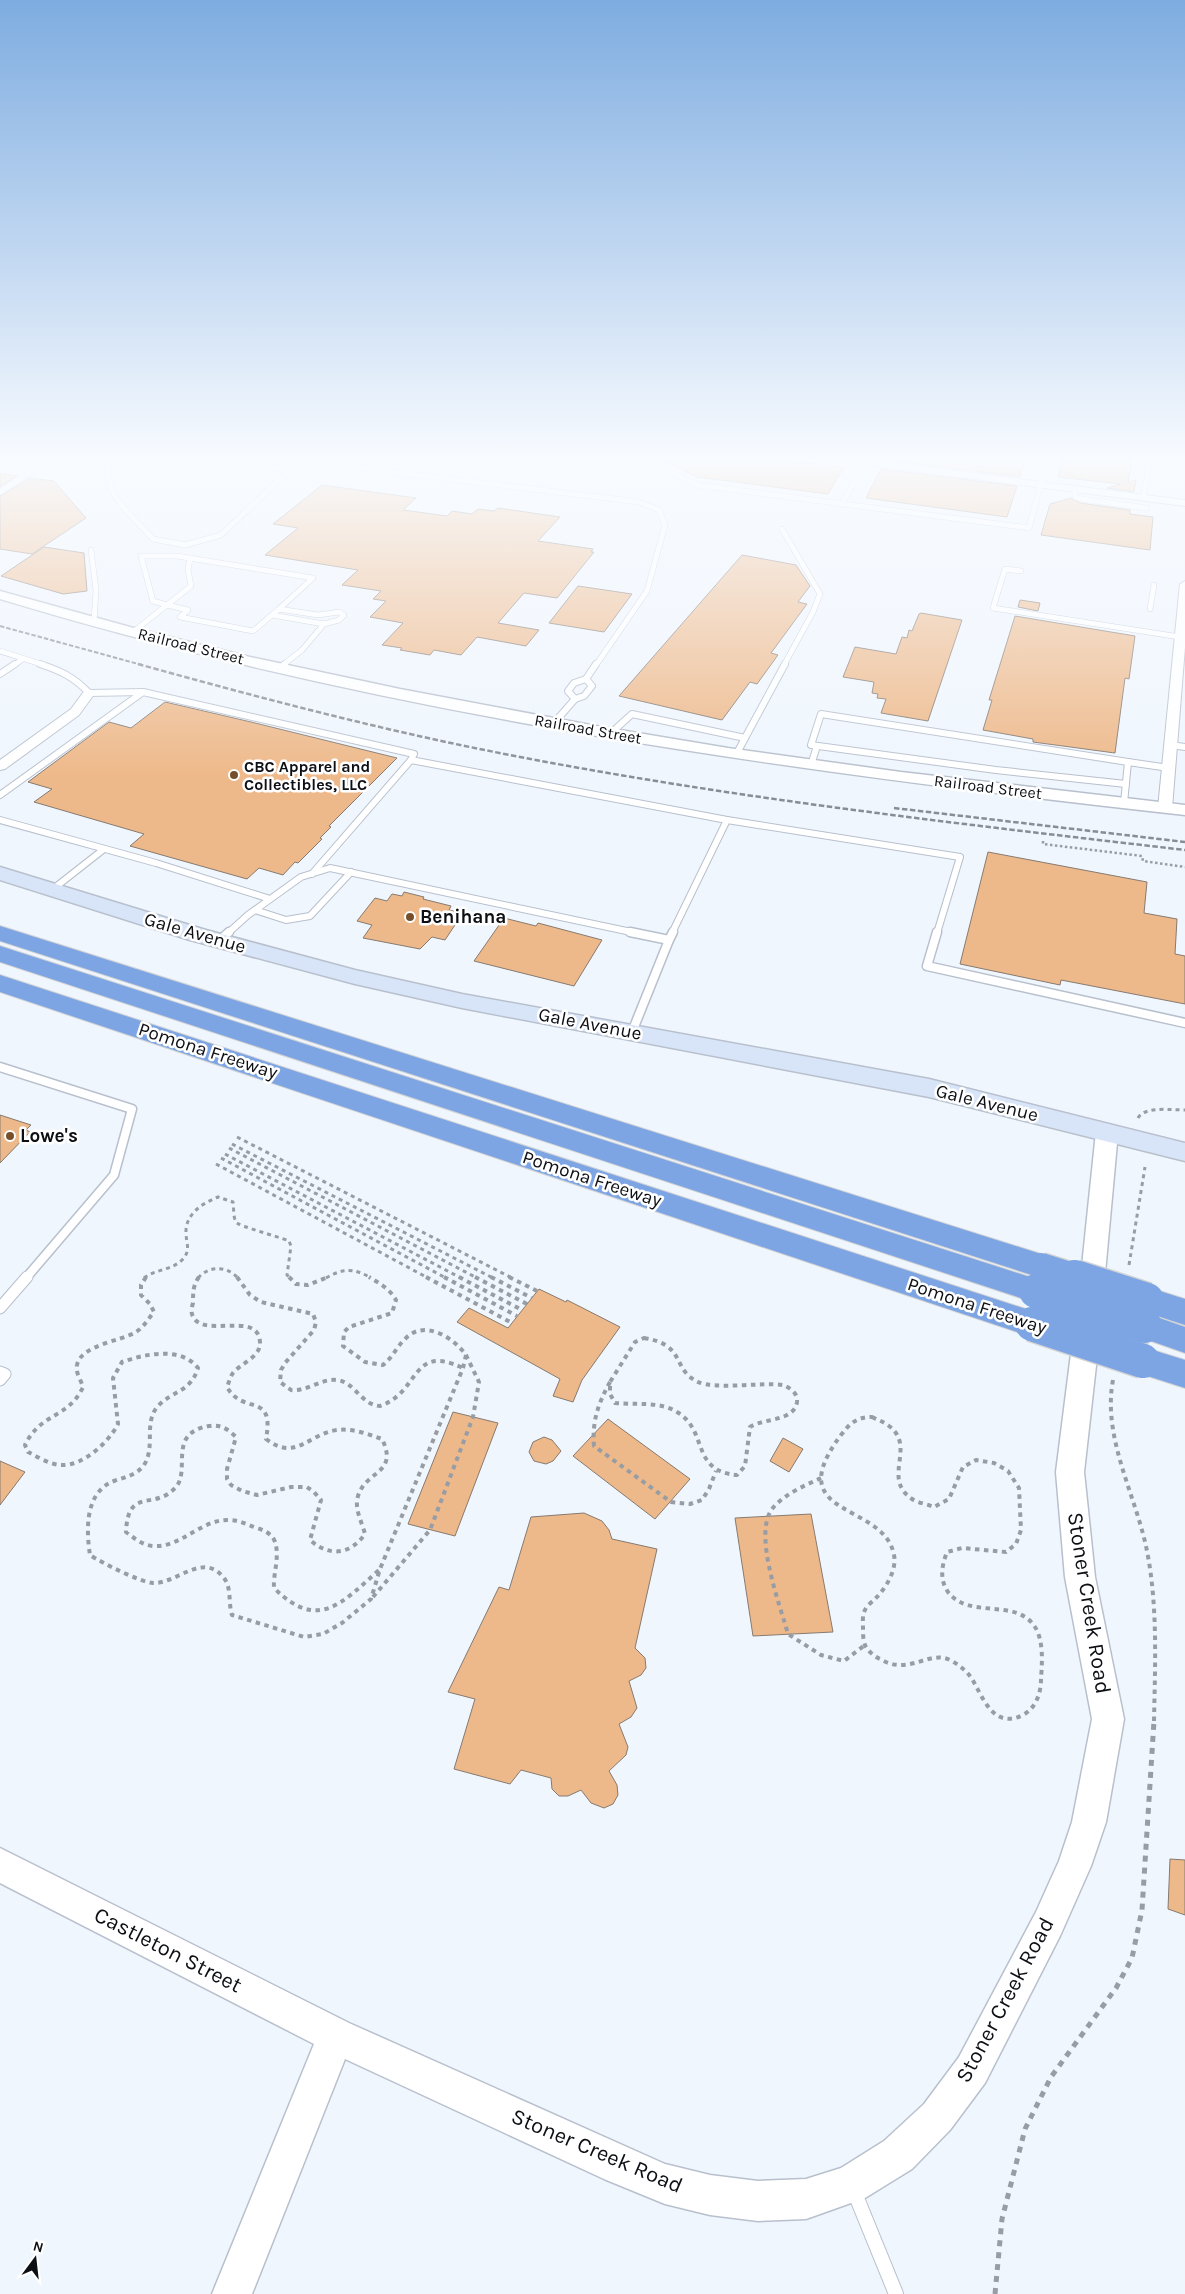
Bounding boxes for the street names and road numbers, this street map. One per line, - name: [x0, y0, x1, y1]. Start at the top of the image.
- street label: Railroad Street: [136, 624, 246, 668]
- street label: Railroad Street: [533, 710, 643, 748]
- street label: Railroad Street: [933, 771, 1043, 803]
- street label: Gale Avenue: [142, 908, 248, 958]
- street label: Gale Avenue: [536, 1003, 644, 1045]
- street label: Pomona Freeway: [136, 1018, 280, 1084]
- street label: Gale Avenue: [933, 1080, 1041, 1126]
- street label: Pomona Freeway: [520, 1146, 664, 1212]
- street label: Pomona Freeway: [905, 1273, 1049, 1339]
- street label: Stoner Creek Road: [1062, 1510, 1116, 1696]
- street label: Castleton Street: [90, 1902, 246, 1998]
- street label: Stoner Creek Road: [950, 1913, 1060, 2087]
- street label: Stoner Creek Road: [507, 2103, 687, 2199]

